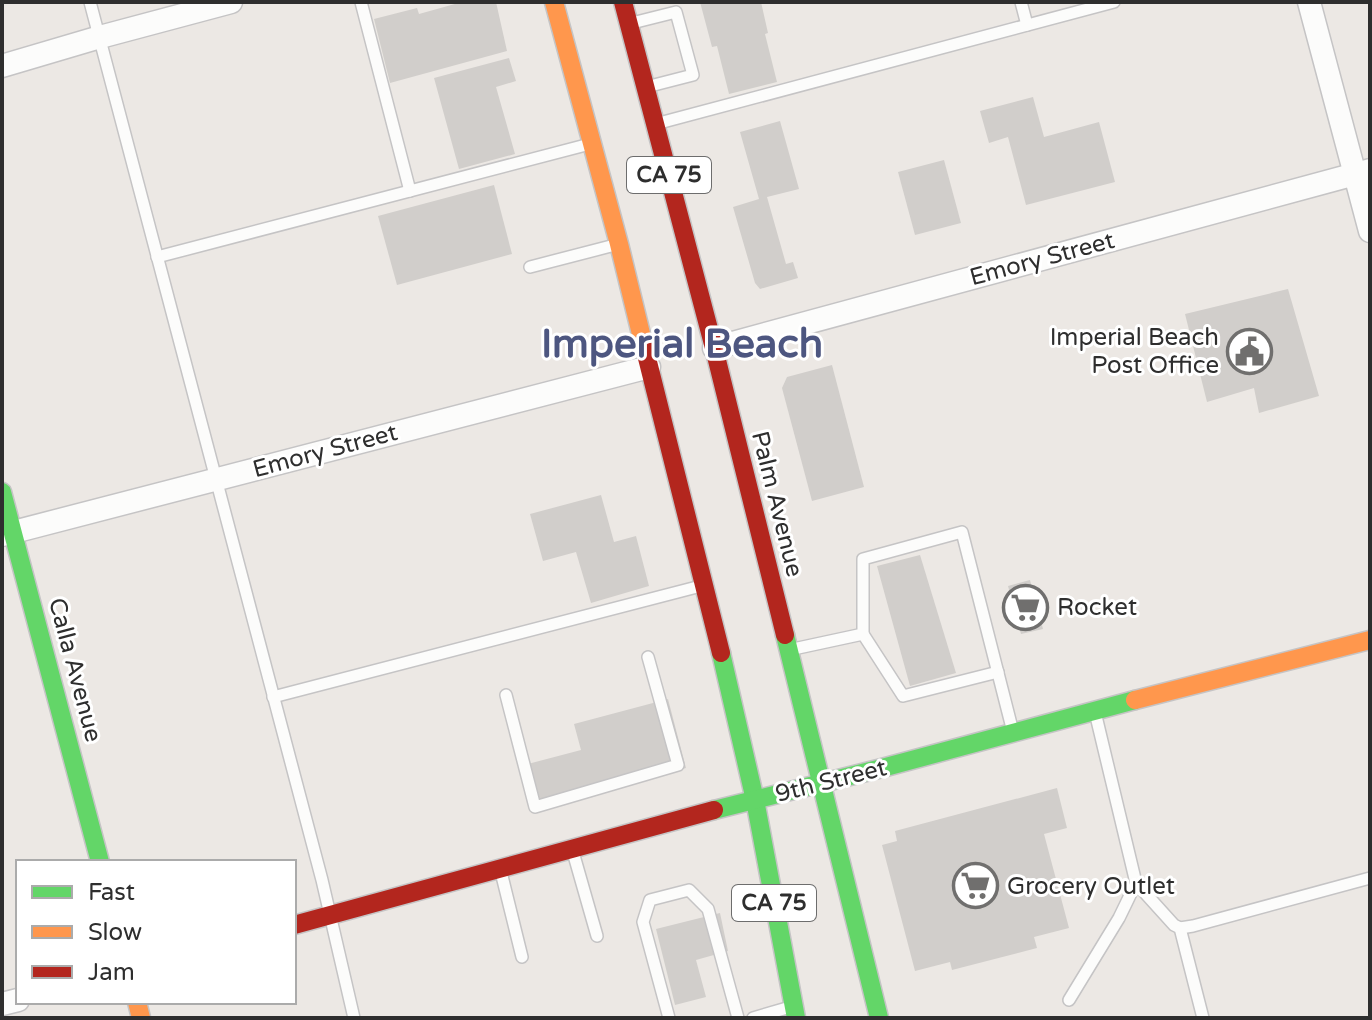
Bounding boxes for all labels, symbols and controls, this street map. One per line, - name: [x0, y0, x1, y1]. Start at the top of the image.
- road number: CA 75: [627, 157, 711, 193]
- street label: Emory Street: [966, 226, 1118, 292]
- district label: Imperial Beach: [541, 320, 823, 368]
- place label: Imperial Beach Post Office: [1050, 323, 1219, 380]
- public building icon: Imperial Beach Post Office: [1226, 327, 1274, 375]
- street label: Emory Street: [249, 418, 401, 484]
- street label: Palm Avenue: [745, 428, 809, 580]
- supermarket icon: Rocket: [1002, 583, 1050, 631]
- place label: Rocket: [1057, 593, 1137, 622]
- street label: Calla Avenue: [42, 595, 108, 745]
- street label: 9th Street: [772, 753, 890, 809]
- legend: [16, 860, 296, 1004]
- supermarket icon: Grocery Outlet: [952, 862, 1000, 910]
- place label: Grocery Outlet: [1007, 872, 1175, 901]
- text: Fast: [88, 878, 135, 907]
- road number: CA 75: [732, 885, 816, 921]
- text: Slow: [88, 918, 142, 947]
- text: Jam: [88, 958, 135, 987]

